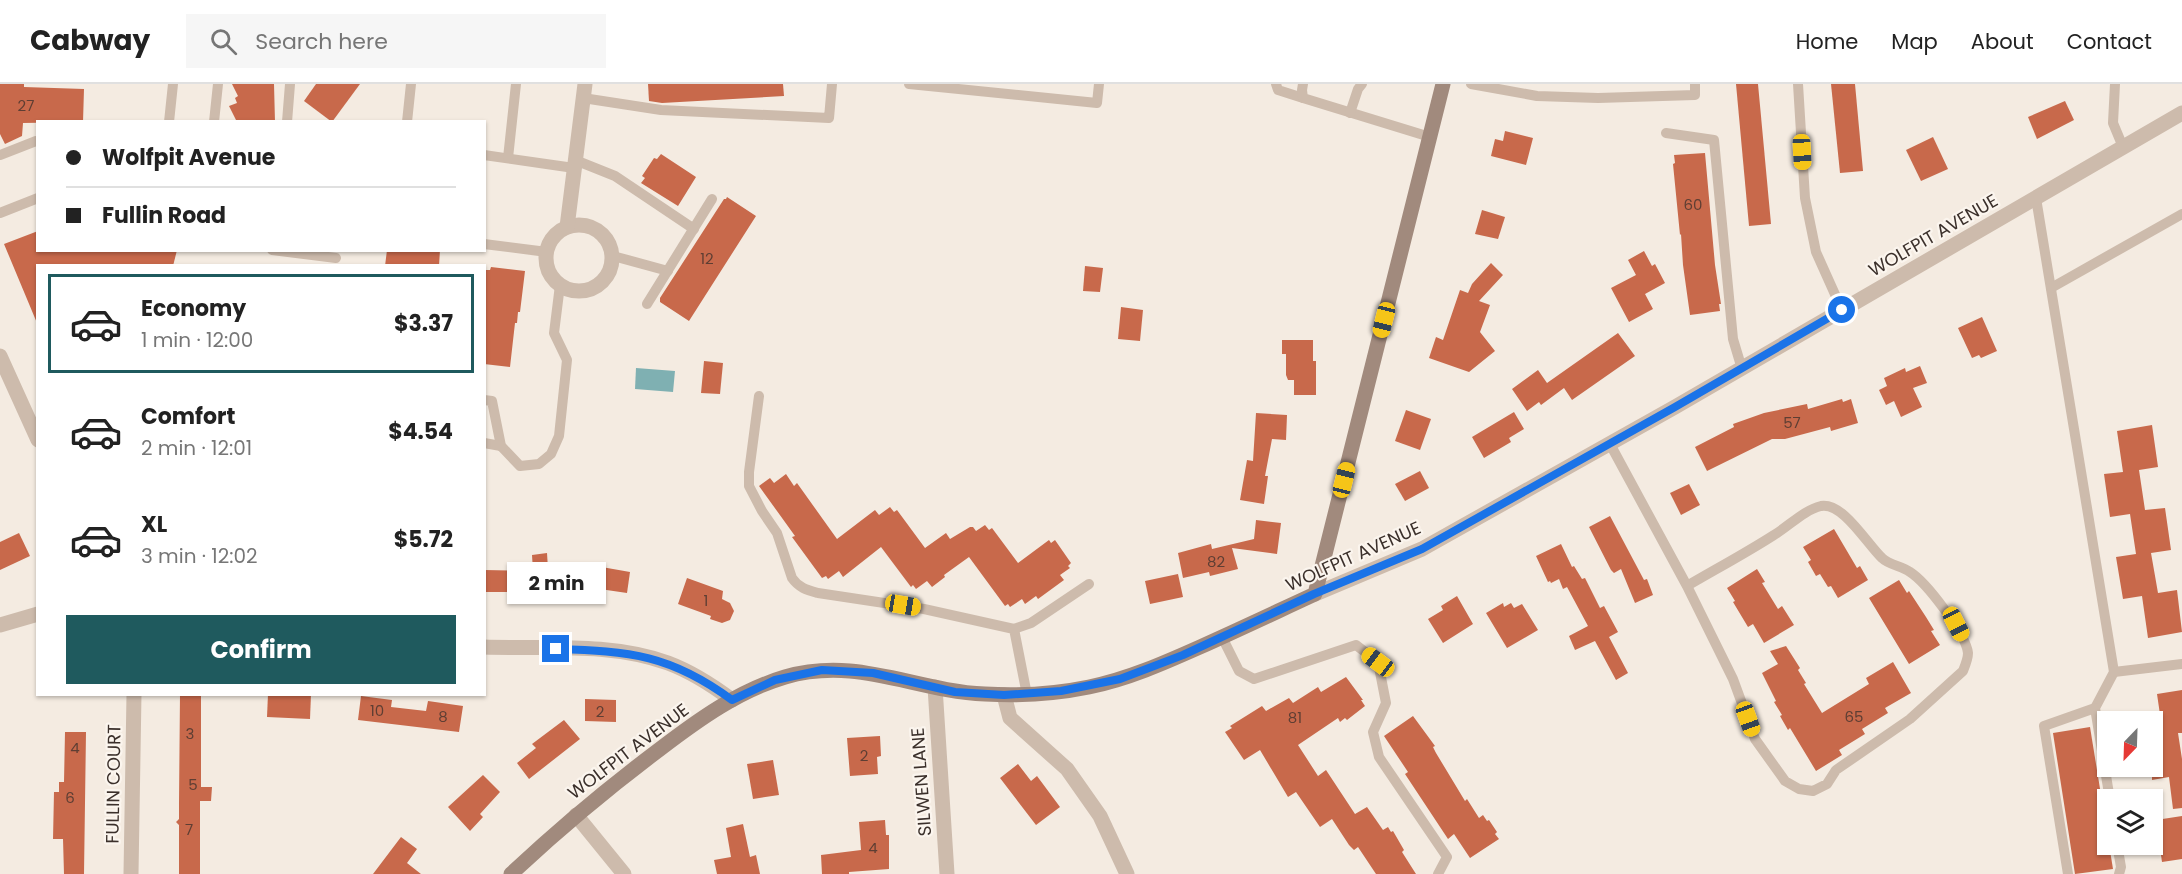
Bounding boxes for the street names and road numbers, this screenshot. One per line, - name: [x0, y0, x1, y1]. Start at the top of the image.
- street label: WOLFPIT AVENUE: [1864, 188, 2002, 282]
- street label: WOLFPIT AVENUE: [1281, 515, 1425, 597]
- street label: WOLFPIT AVENUE: [562, 697, 694, 805]
- street label: FULLIN COURT: [99, 724, 127, 844]
- street label: SILWEN LANE: [905, 727, 937, 837]

